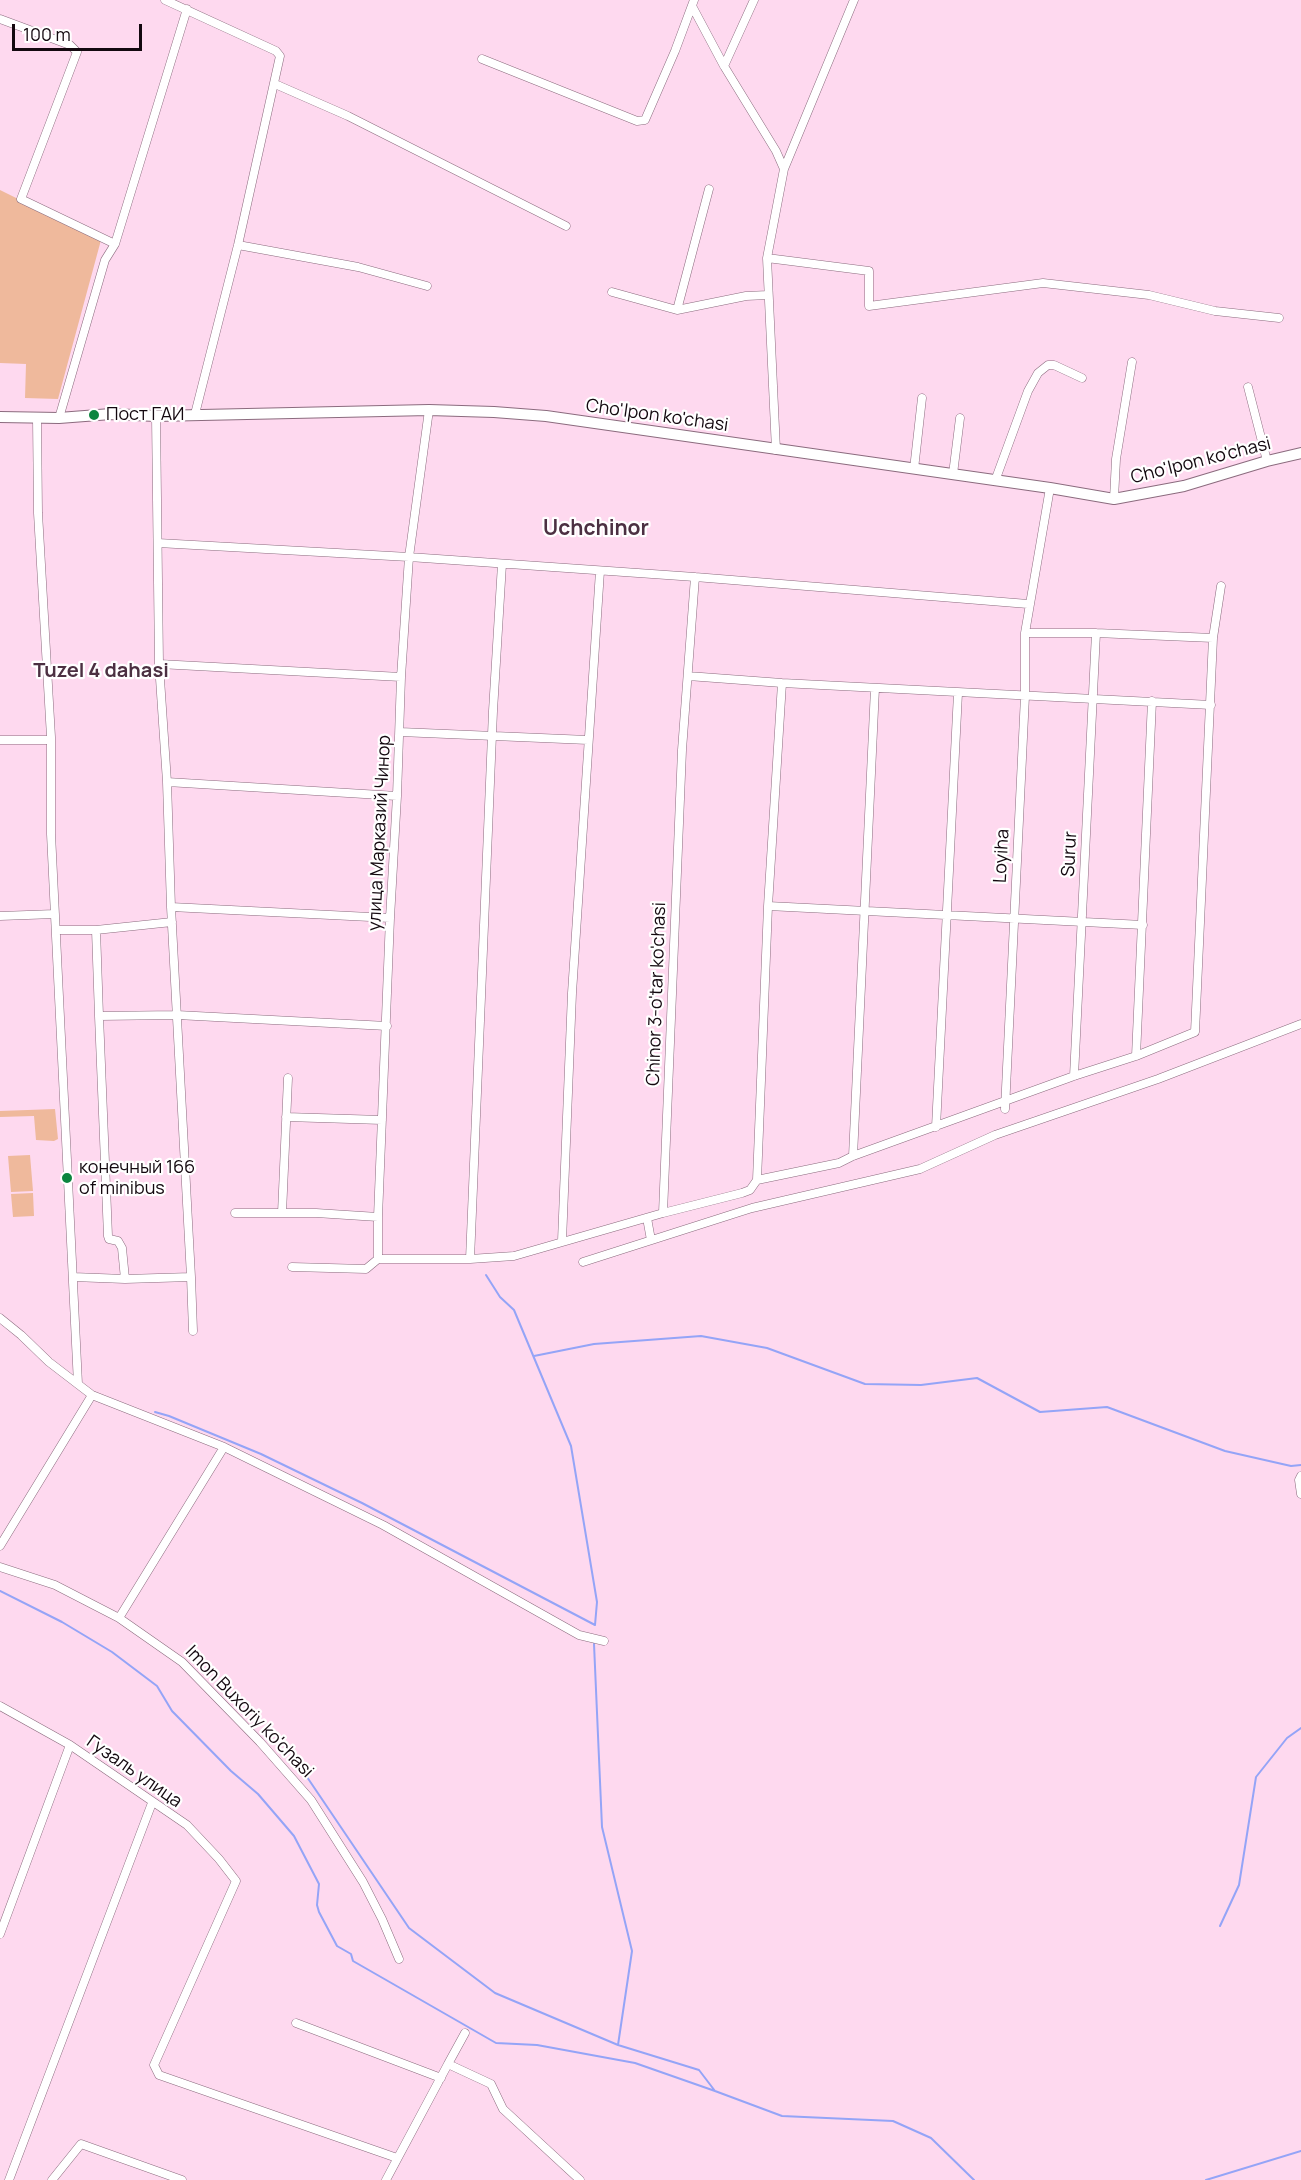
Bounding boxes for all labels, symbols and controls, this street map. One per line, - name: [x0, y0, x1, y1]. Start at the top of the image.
- scale bar: [15, 12, 146, 50]
- text: 100 m: [23, 22, 71, 46]
- street label: Cho'lpon ko'chasi: [584, 395, 730, 437]
- place label: Пост ГАИ: [106, 404, 184, 426]
- marker: Пост ГАИ: [87, 408, 101, 422]
- street label: Cho'lpon ko'chasi: [1129, 433, 1273, 489]
- district label: Uchchinor: [543, 516, 649, 542]
- district label: Tuzel 4 dahasi: [33, 659, 169, 683]
- street label: улица Марказий Чинор: [364, 734, 396, 932]
- street label: Loyiha: [990, 829, 1014, 883]
- street label: Surur: [1058, 831, 1082, 877]
- street label: Chinor 3-o'tar ko'chasi: [643, 902, 671, 1086]
- place label: конечный 166 of minibus: [79, 1157, 195, 1200]
- marker: конечный 166 of minibus: [60, 1171, 74, 1185]
- street label: Imon Buxoriy ko'chasi: [180, 1641, 318, 1783]
- street label: Гузаль улица: [82, 1731, 186, 1813]

